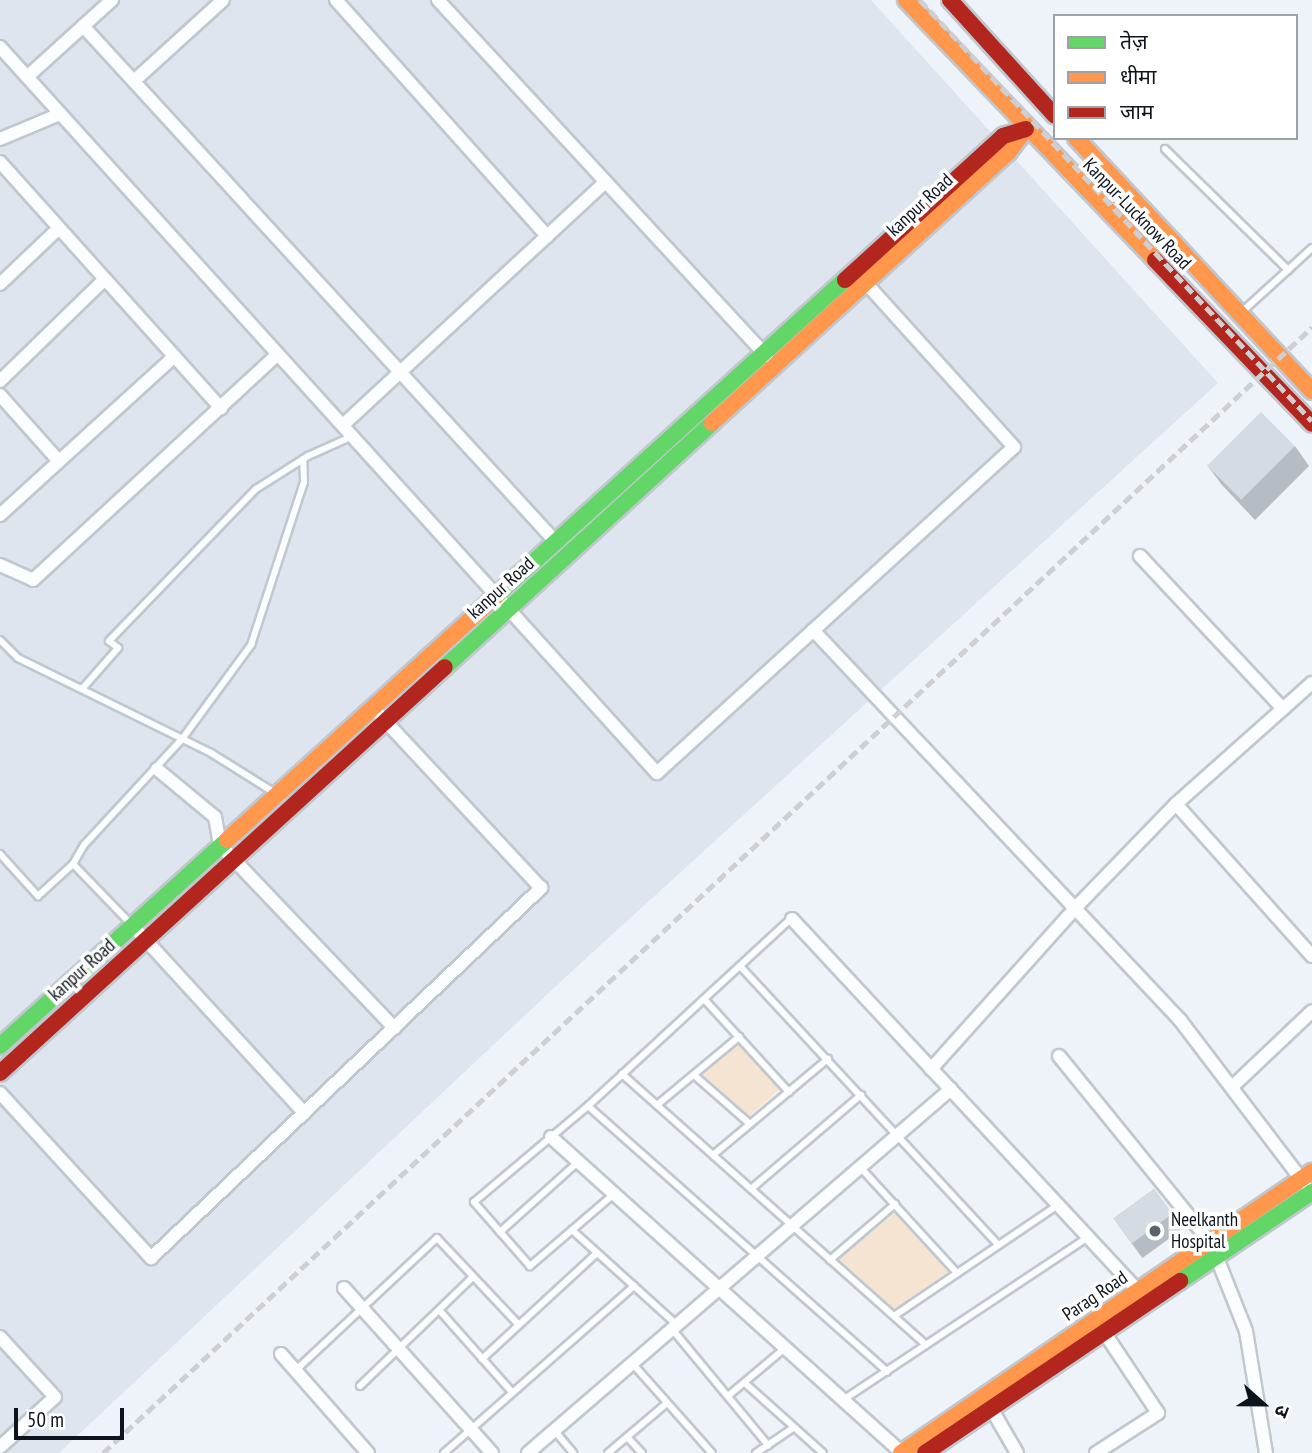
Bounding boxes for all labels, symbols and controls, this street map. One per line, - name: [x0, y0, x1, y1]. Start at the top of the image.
- legend: [1053, 14, 1298, 140]
- text: तेज़: [1120, 28, 1148, 55]
- text: धीमा: [1120, 63, 1156, 90]
- text: जाम: [1120, 98, 1154, 125]
- street label: Kanpur-Lucknow Road: [1078, 154, 1196, 274]
- street label: kanpur Road: [882, 169, 958, 241]
- street label: kanpur Road: [463, 552, 539, 624]
- street label: kanpur Road: [44, 934, 120, 1006]
- place label: Neelkanth Hospital: [1171, 1209, 1238, 1253]
- marker: Neelkanth Hospital: [1145, 1221, 1165, 1241]
- street label: Parag Road: [1058, 1266, 1132, 1326]
- north arrow: [1228, 1369, 1298, 1439]
- scale bar: [18, 1394, 128, 1438]
- text: उ: [1269, 1402, 1296, 1421]
- text: 50 m: [27, 1406, 64, 1433]

